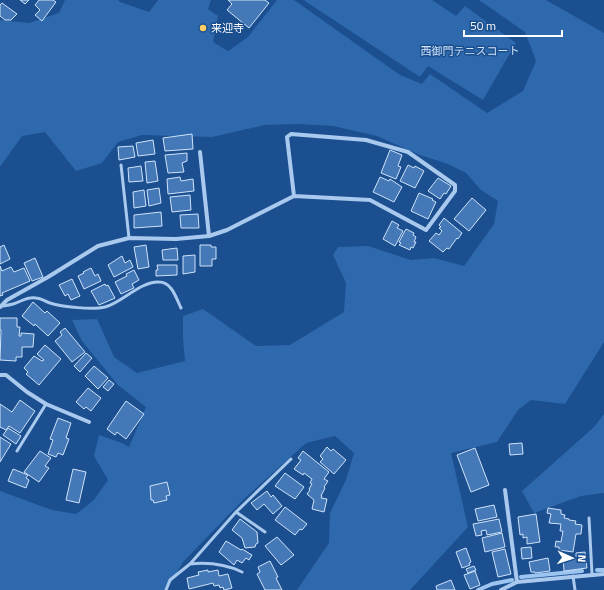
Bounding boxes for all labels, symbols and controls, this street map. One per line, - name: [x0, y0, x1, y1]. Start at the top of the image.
- scale bar: [464, 12, 562, 38]
- text: 50 m: [470, 16, 496, 35]
- place label: 来迎寺: [211, 20, 244, 36]
- marker: 来迎寺: [198, 23, 208, 33]
- park label: 西御門テニスコート: [421, 43, 520, 59]
- north arrow: [552, 538, 592, 578]
- text: N: [574, 554, 590, 563]

